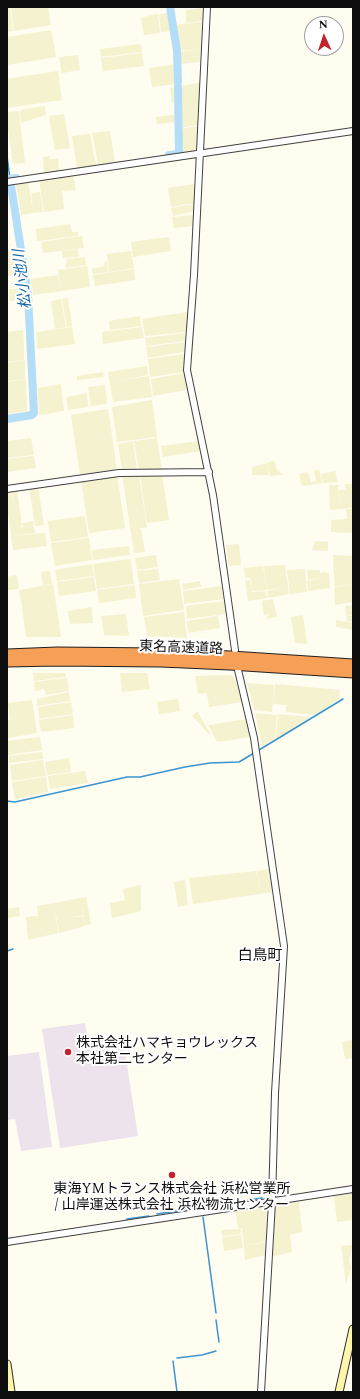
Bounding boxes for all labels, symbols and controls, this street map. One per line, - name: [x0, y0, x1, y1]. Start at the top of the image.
- north arrow: [304, 16, 344, 56]
- text: N: [318, 16, 328, 33]
- water label: 松小池川: [11, 248, 37, 310]
- street label: 東名高速道路: [139, 639, 223, 659]
- district label: 白鳥町: [238, 948, 282, 966]
- place label: 株式会社ハマキョウレックス 本社第二センター: [76, 1036, 258, 1068]
- marker: 株式会社ハマキョウレックス 本社第二センター: [63, 1047, 73, 1057]
- marker: 東海YMトランス株式会社 浜松営業所 / 山岸運送株式会社 浜松物流センター: [167, 1170, 177, 1180]
- place label: 東海YMトランス株式会社 浜松営業所 / 山岸運送株式会社 浜松物流センター: [54, 1182, 290, 1214]

